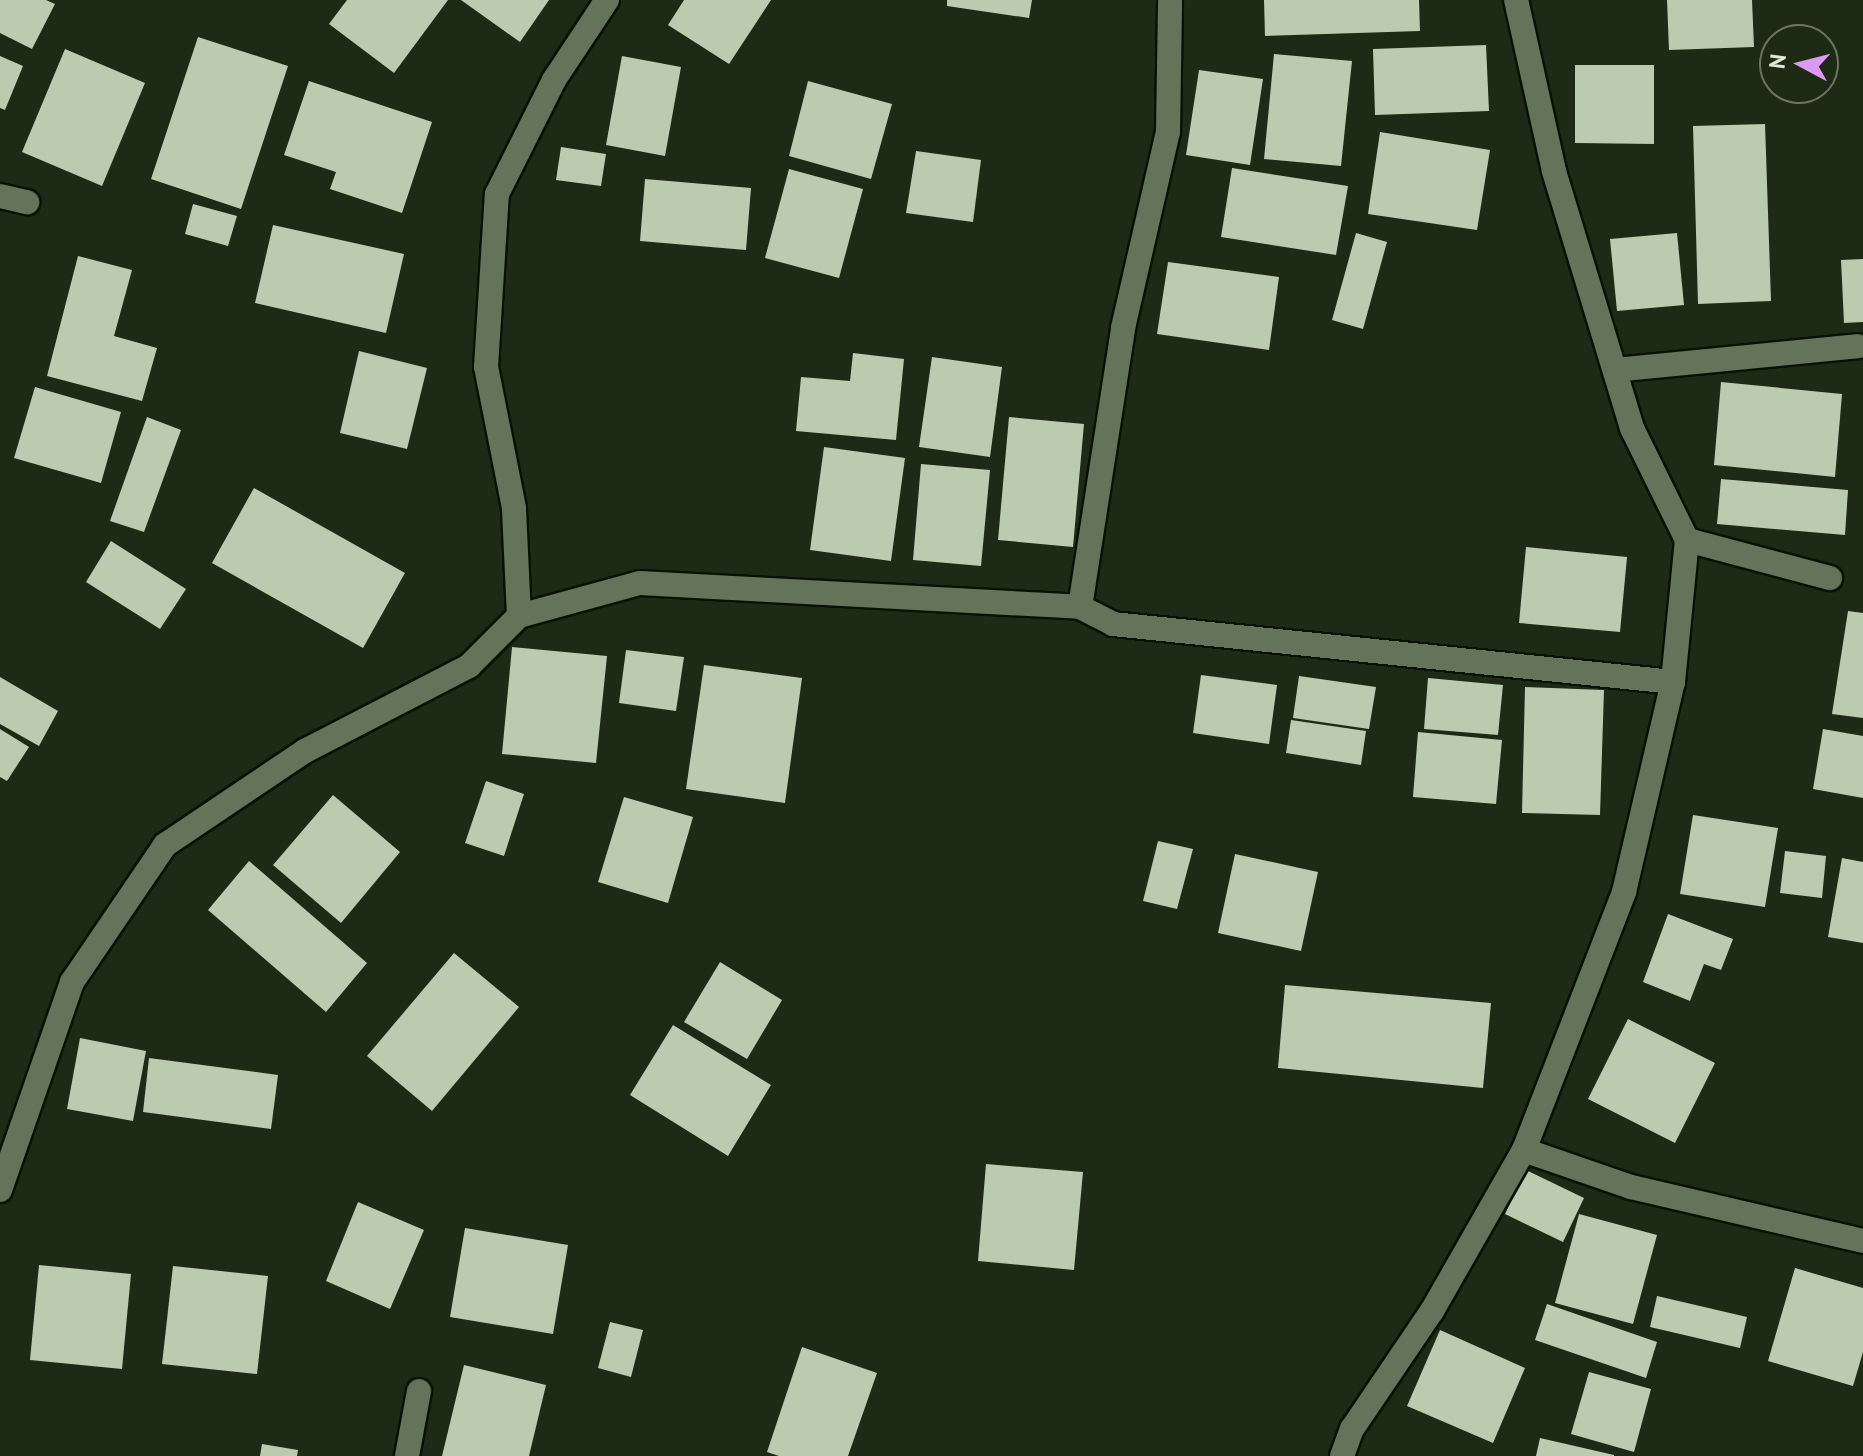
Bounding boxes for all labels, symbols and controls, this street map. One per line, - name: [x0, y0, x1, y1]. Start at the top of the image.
- north arrow: [1759, 24, 1839, 104]
- text: N: [1762, 52, 1792, 70]

